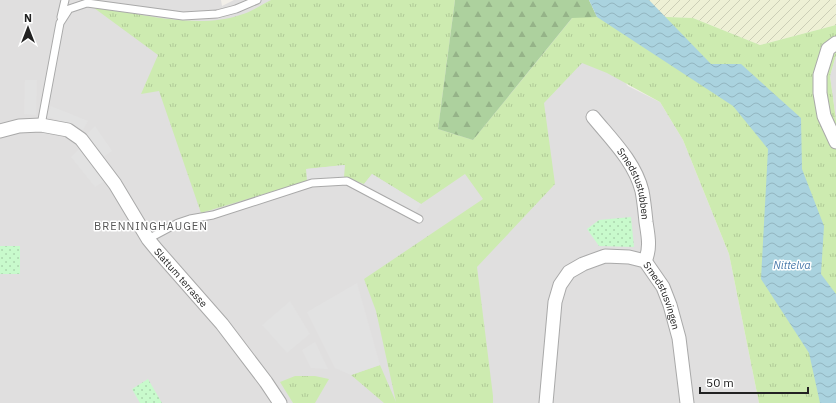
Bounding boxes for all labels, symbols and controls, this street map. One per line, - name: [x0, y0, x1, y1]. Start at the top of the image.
- north arrow: [8, 8, 48, 48]
- text: N: [24, 11, 32, 25]
- street label: Smedstustubben: [614, 145, 652, 220]
- district label: BRENNINGHAUGEN: [94, 219, 208, 233]
- street label: Slattum terrasse: [151, 245, 210, 310]
- water label: Nittelva: [773, 258, 811, 272]
- street label: Smedstusvingen: [640, 259, 682, 331]
- scale bar: [700, 369, 808, 395]
- text: 50 m: [706, 375, 734, 390]

